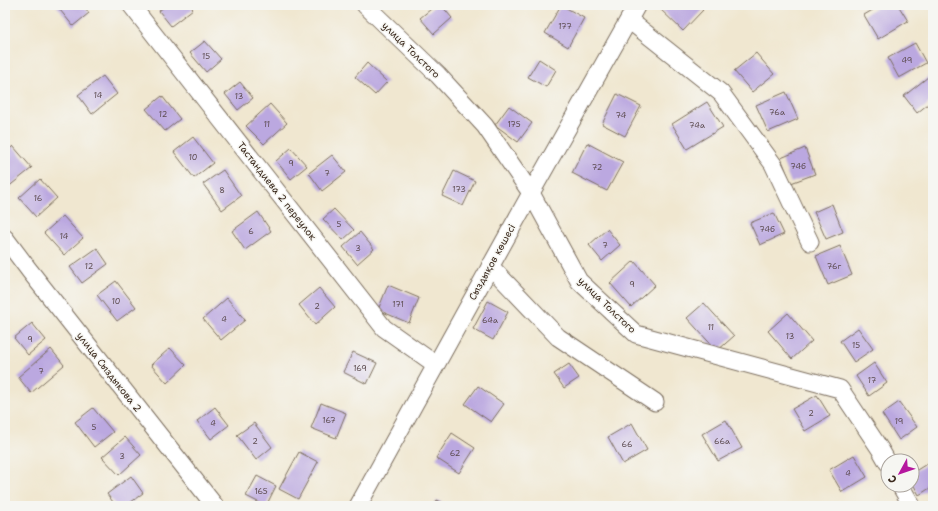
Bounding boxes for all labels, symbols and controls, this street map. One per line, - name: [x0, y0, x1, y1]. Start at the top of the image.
- street label: улица Толстого: [379, 19, 443, 81]
- house number: 177: [558, 21, 572, 32]
- house number: 15: [202, 51, 210, 62]
- house number: 49: [902, 55, 912, 66]
- house number: 14: [94, 90, 103, 101]
- house number: 13: [235, 91, 243, 102]
- house number: 76а: [769, 107, 785, 118]
- house number: 12: [159, 109, 168, 120]
- house number: 74: [616, 110, 627, 121]
- house number: 11: [264, 119, 270, 130]
- house number: 175: [507, 119, 521, 130]
- house number: 74а: [689, 120, 705, 131]
- street label: Тастандиева 2 переулок: [235, 139, 320, 243]
- house number: 10: [189, 152, 197, 163]
- house number: 9: [288, 158, 294, 169]
- house number: 74б: [790, 161, 806, 172]
- house number: 72: [592, 162, 603, 173]
- house number: 7: [324, 168, 330, 179]
- house number: 173: [452, 184, 466, 195]
- house number: 8: [219, 185, 225, 196]
- house number: 16: [34, 193, 43, 204]
- house number: 5: [337, 219, 342, 230]
- street label: Сыздықов көшесі: [466, 222, 518, 302]
- house number: 74б: [759, 224, 775, 235]
- house number: 6: [248, 226, 254, 237]
- house number: 14: [60, 231, 69, 242]
- house number: 7: [602, 240, 608, 251]
- house number: 3: [355, 243, 361, 254]
- house number: 12: [85, 261, 94, 272]
- house number: 76г: [827, 261, 842, 272]
- street label: улица Толстого: [575, 274, 639, 336]
- house number: 9: [629, 279, 635, 290]
- house number: 10: [112, 296, 120, 307]
- house number: 171: [392, 299, 404, 310]
- house number: 2: [314, 301, 320, 312]
- house number: 4: [221, 314, 227, 325]
- house number: 64а: [482, 315, 498, 326]
- house number: 11: [708, 322, 714, 333]
- street label: улица Сыздыкова 2: [74, 329, 144, 415]
- house number: 13: [786, 331, 794, 342]
- house number: 9: [27, 334, 33, 345]
- house number: 15: [852, 340, 860, 351]
- house number: 169: [353, 363, 367, 374]
- house number: 7: [38, 366, 44, 377]
- house number: 17: [868, 375, 877, 386]
- house number: 2: [808, 408, 814, 419]
- house number: 167: [322, 415, 336, 426]
- house number: 19: [895, 416, 903, 427]
- house number: 4: [210, 418, 216, 429]
- house number: 5: [92, 422, 97, 433]
- house number: 2: [252, 436, 258, 447]
- house number: 66а: [714, 436, 730, 447]
- house number: 66: [622, 439, 633, 450]
- house number: 62: [450, 448, 461, 459]
- house number: 3: [119, 451, 125, 462]
- north arrow: [880, 453, 920, 493]
- house number: 4: [845, 468, 851, 479]
- text: С: [885, 472, 901, 487]
- house number: 165: [254, 486, 268, 497]

